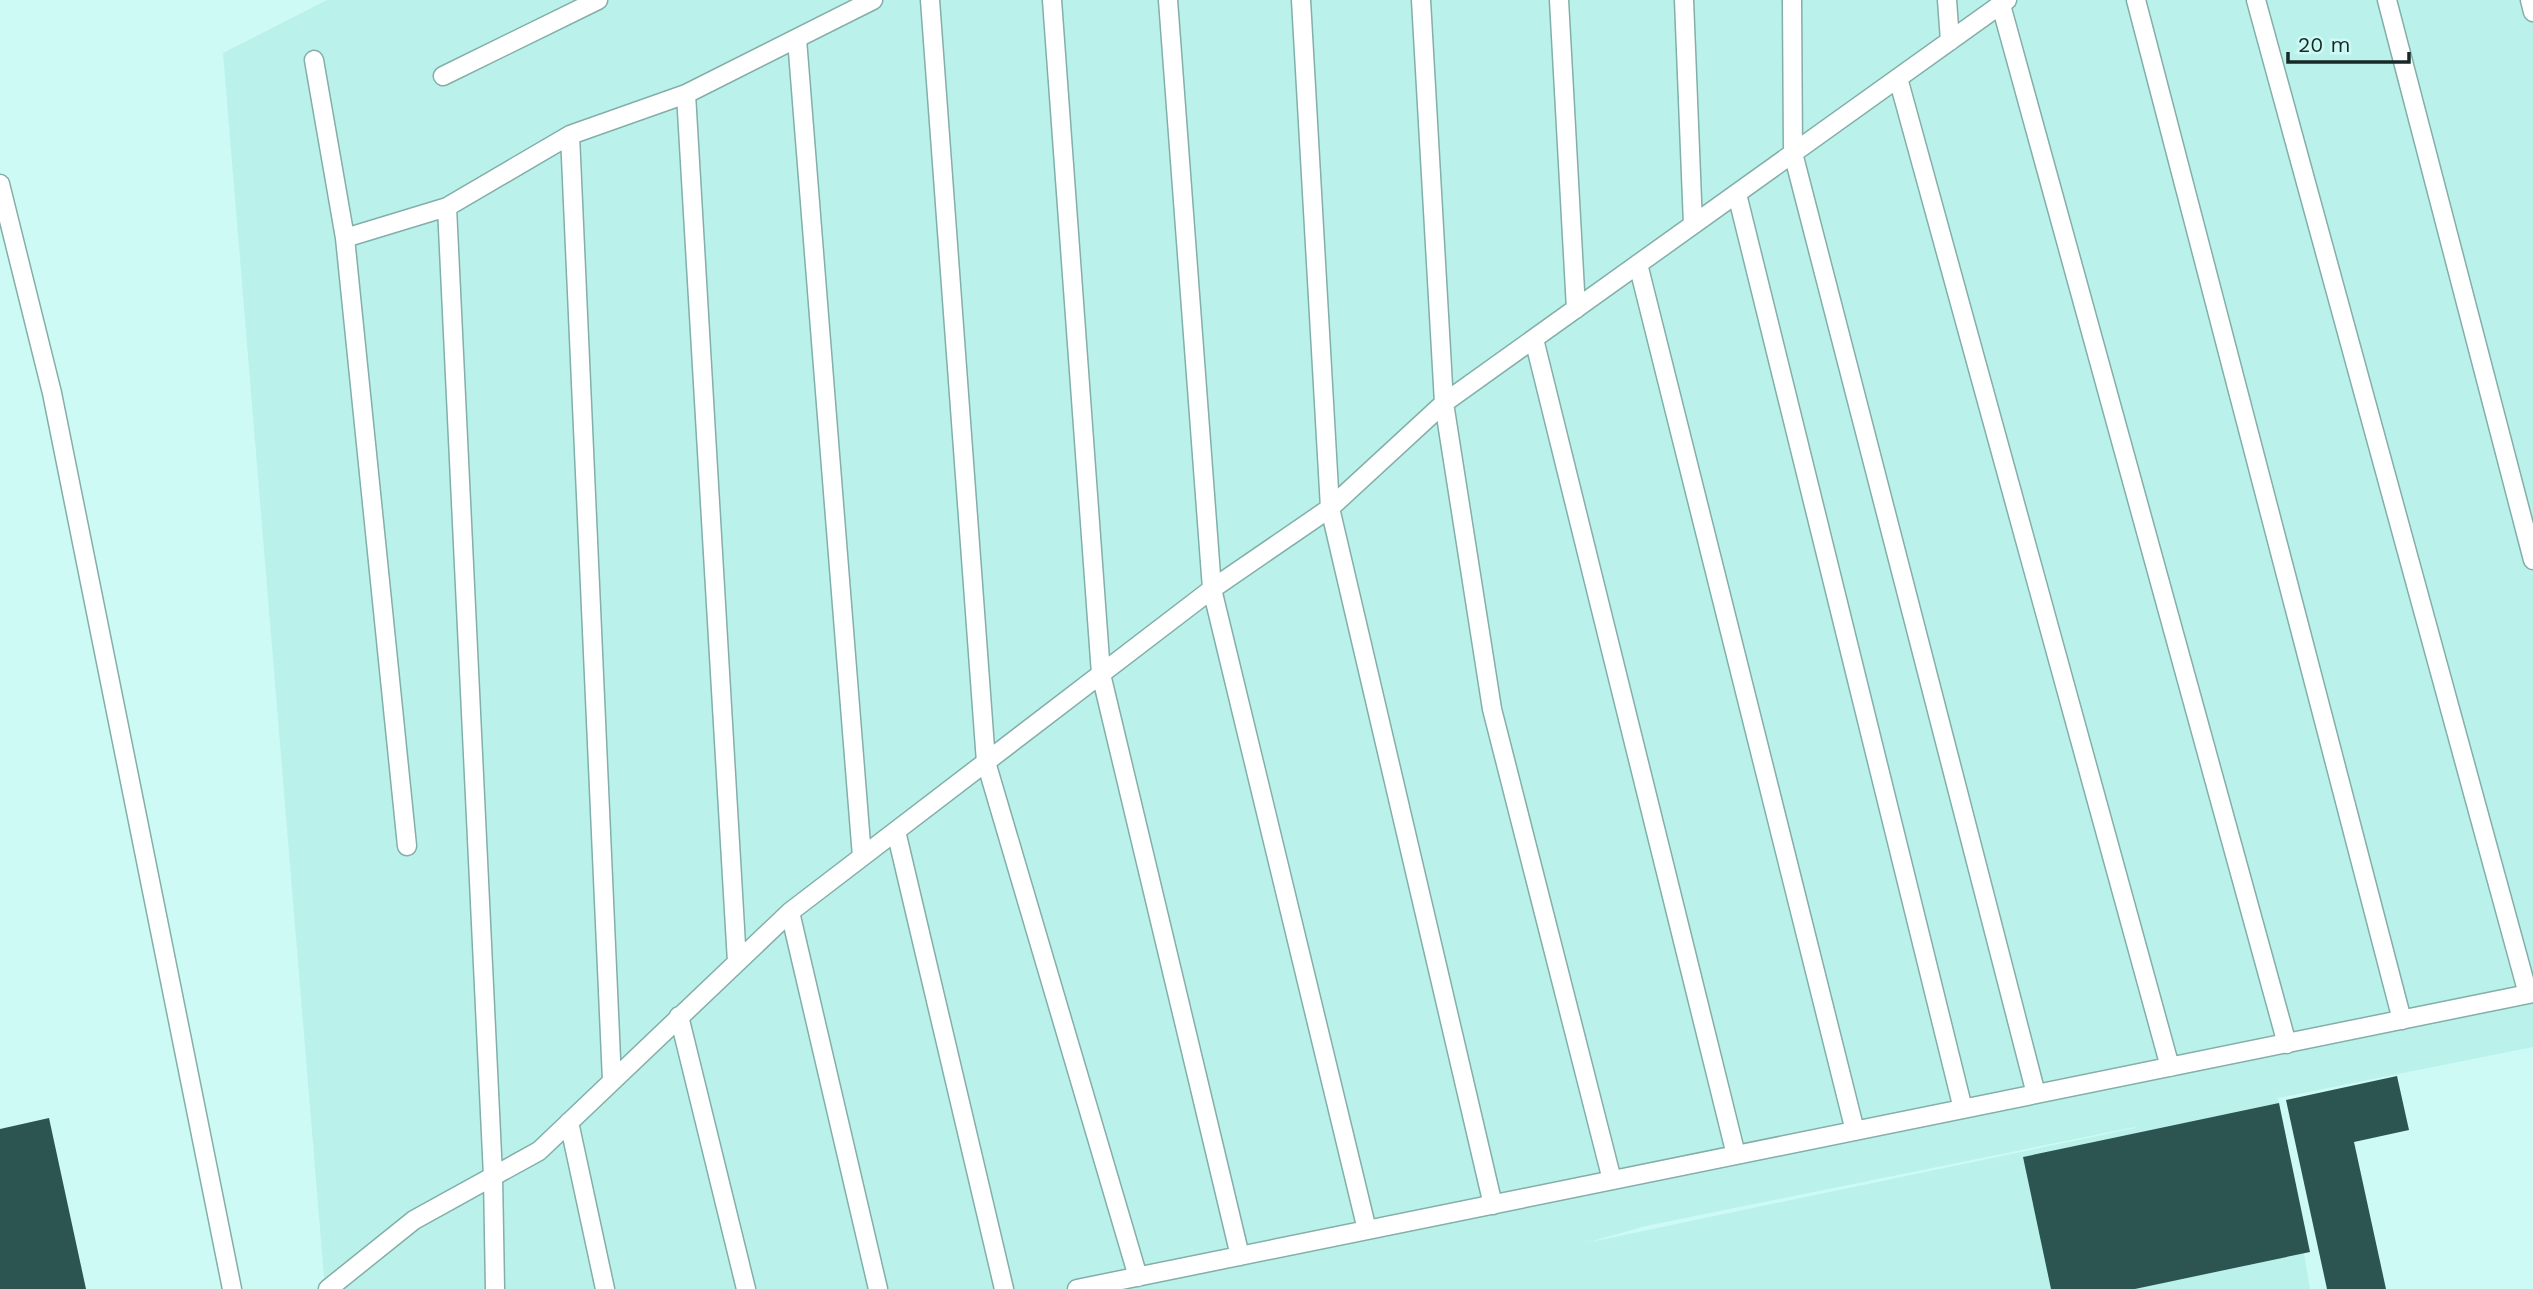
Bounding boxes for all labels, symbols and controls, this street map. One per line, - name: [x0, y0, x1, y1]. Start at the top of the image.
- scale bar: [2288, 21, 2409, 65]
- text: 20 m: [2298, 32, 2350, 57]

